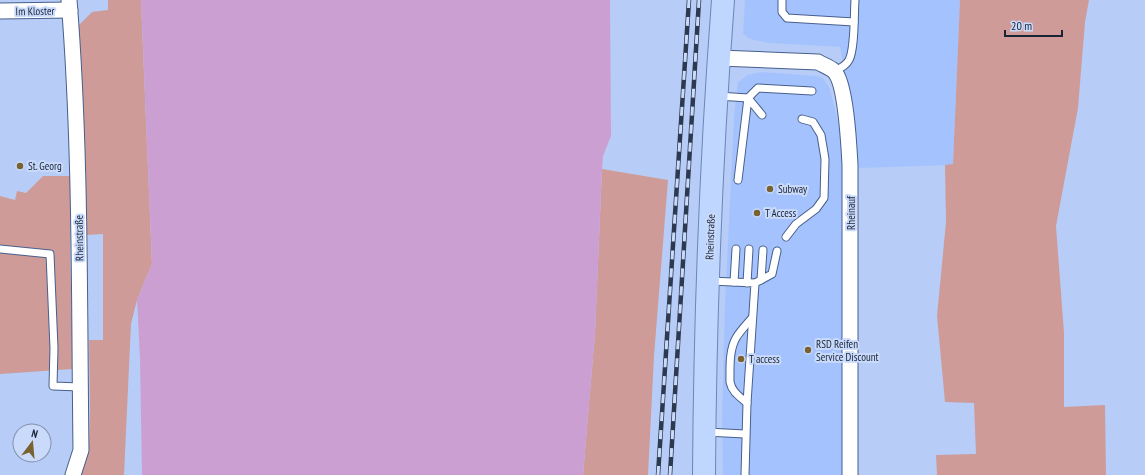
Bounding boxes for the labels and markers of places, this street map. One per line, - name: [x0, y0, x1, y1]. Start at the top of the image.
- place label: St. Georg: [28, 159, 62, 173]
- marker: St. Georg: [15, 161, 25, 171]
- place label: Subway: [778, 182, 808, 196]
- marker: Subway: [765, 184, 775, 194]
- place label: T Access: [765, 206, 796, 220]
- marker: T Access: [752, 208, 762, 218]
- place label: RSD Reifen Service Discount: [816, 337, 879, 364]
- marker: RSD Reifen Service Discount: [803, 345, 813, 355]
- place label: T access: [749, 352, 780, 366]
- marker: T access: [736, 354, 746, 364]

